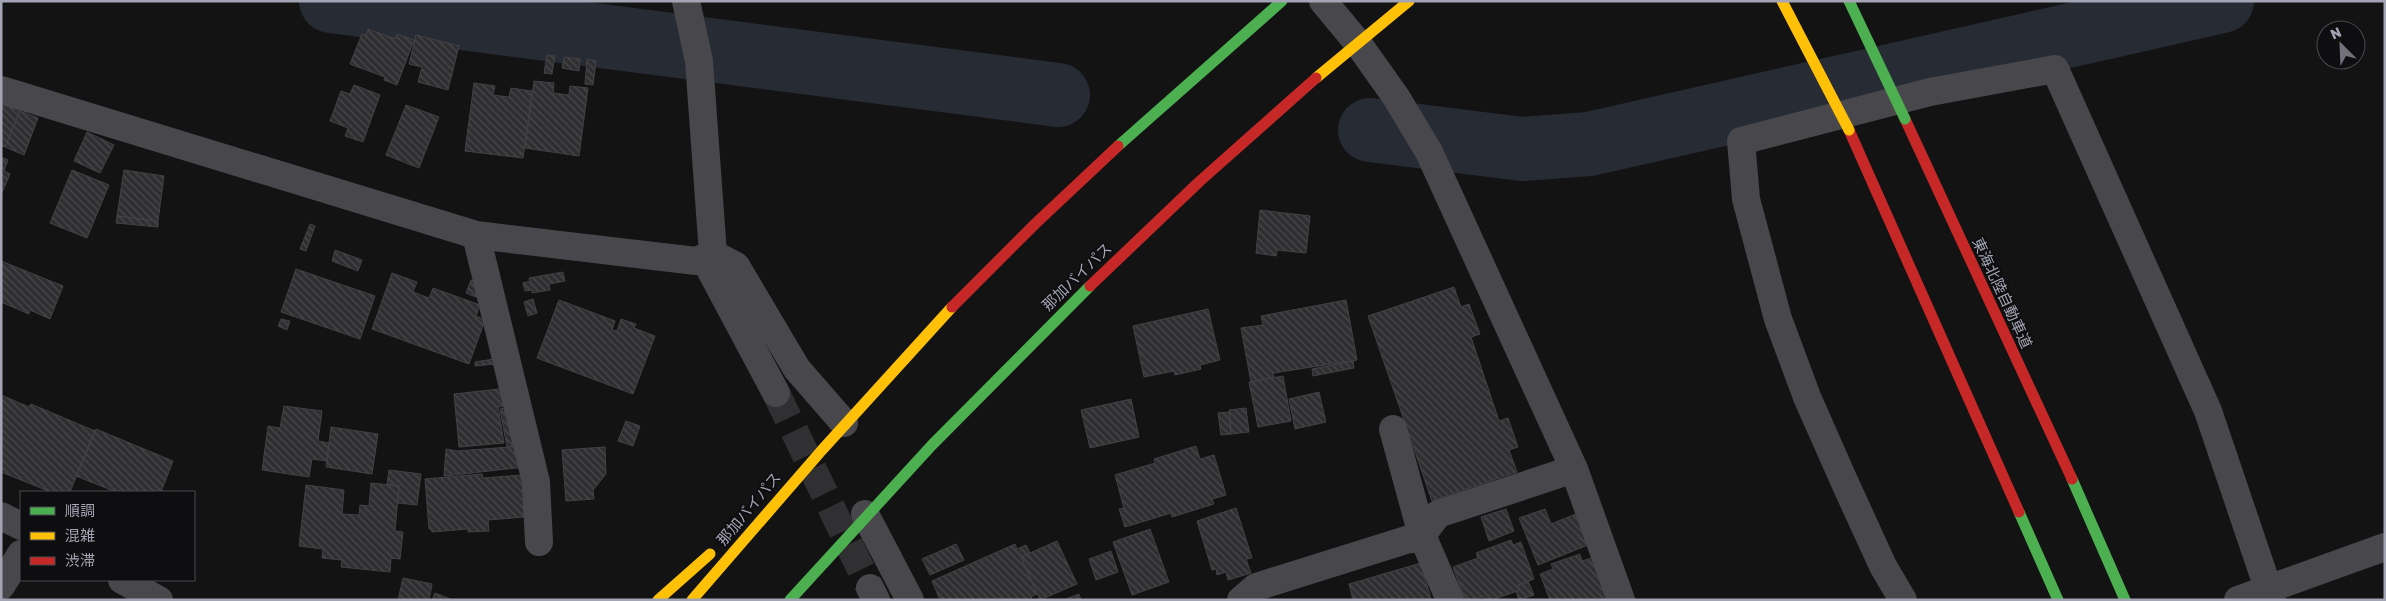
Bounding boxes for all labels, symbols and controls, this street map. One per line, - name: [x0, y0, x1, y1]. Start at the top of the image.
- north arrow: [2316, 20, 2366, 70]
- text: N: [2328, 24, 2344, 43]
- street label: 東海北陸自動車道: [1968, 235, 2036, 351]
- street label: 那加バイパス: [1038, 239, 1116, 315]
- street label: 那加バイパス: [713, 469, 785, 549]
- legend: [20, 491, 195, 581]
- text: 順調: [65, 502, 95, 520]
- text: 混雑: [65, 527, 95, 545]
- text: 渋滞: [65, 552, 95, 570]

